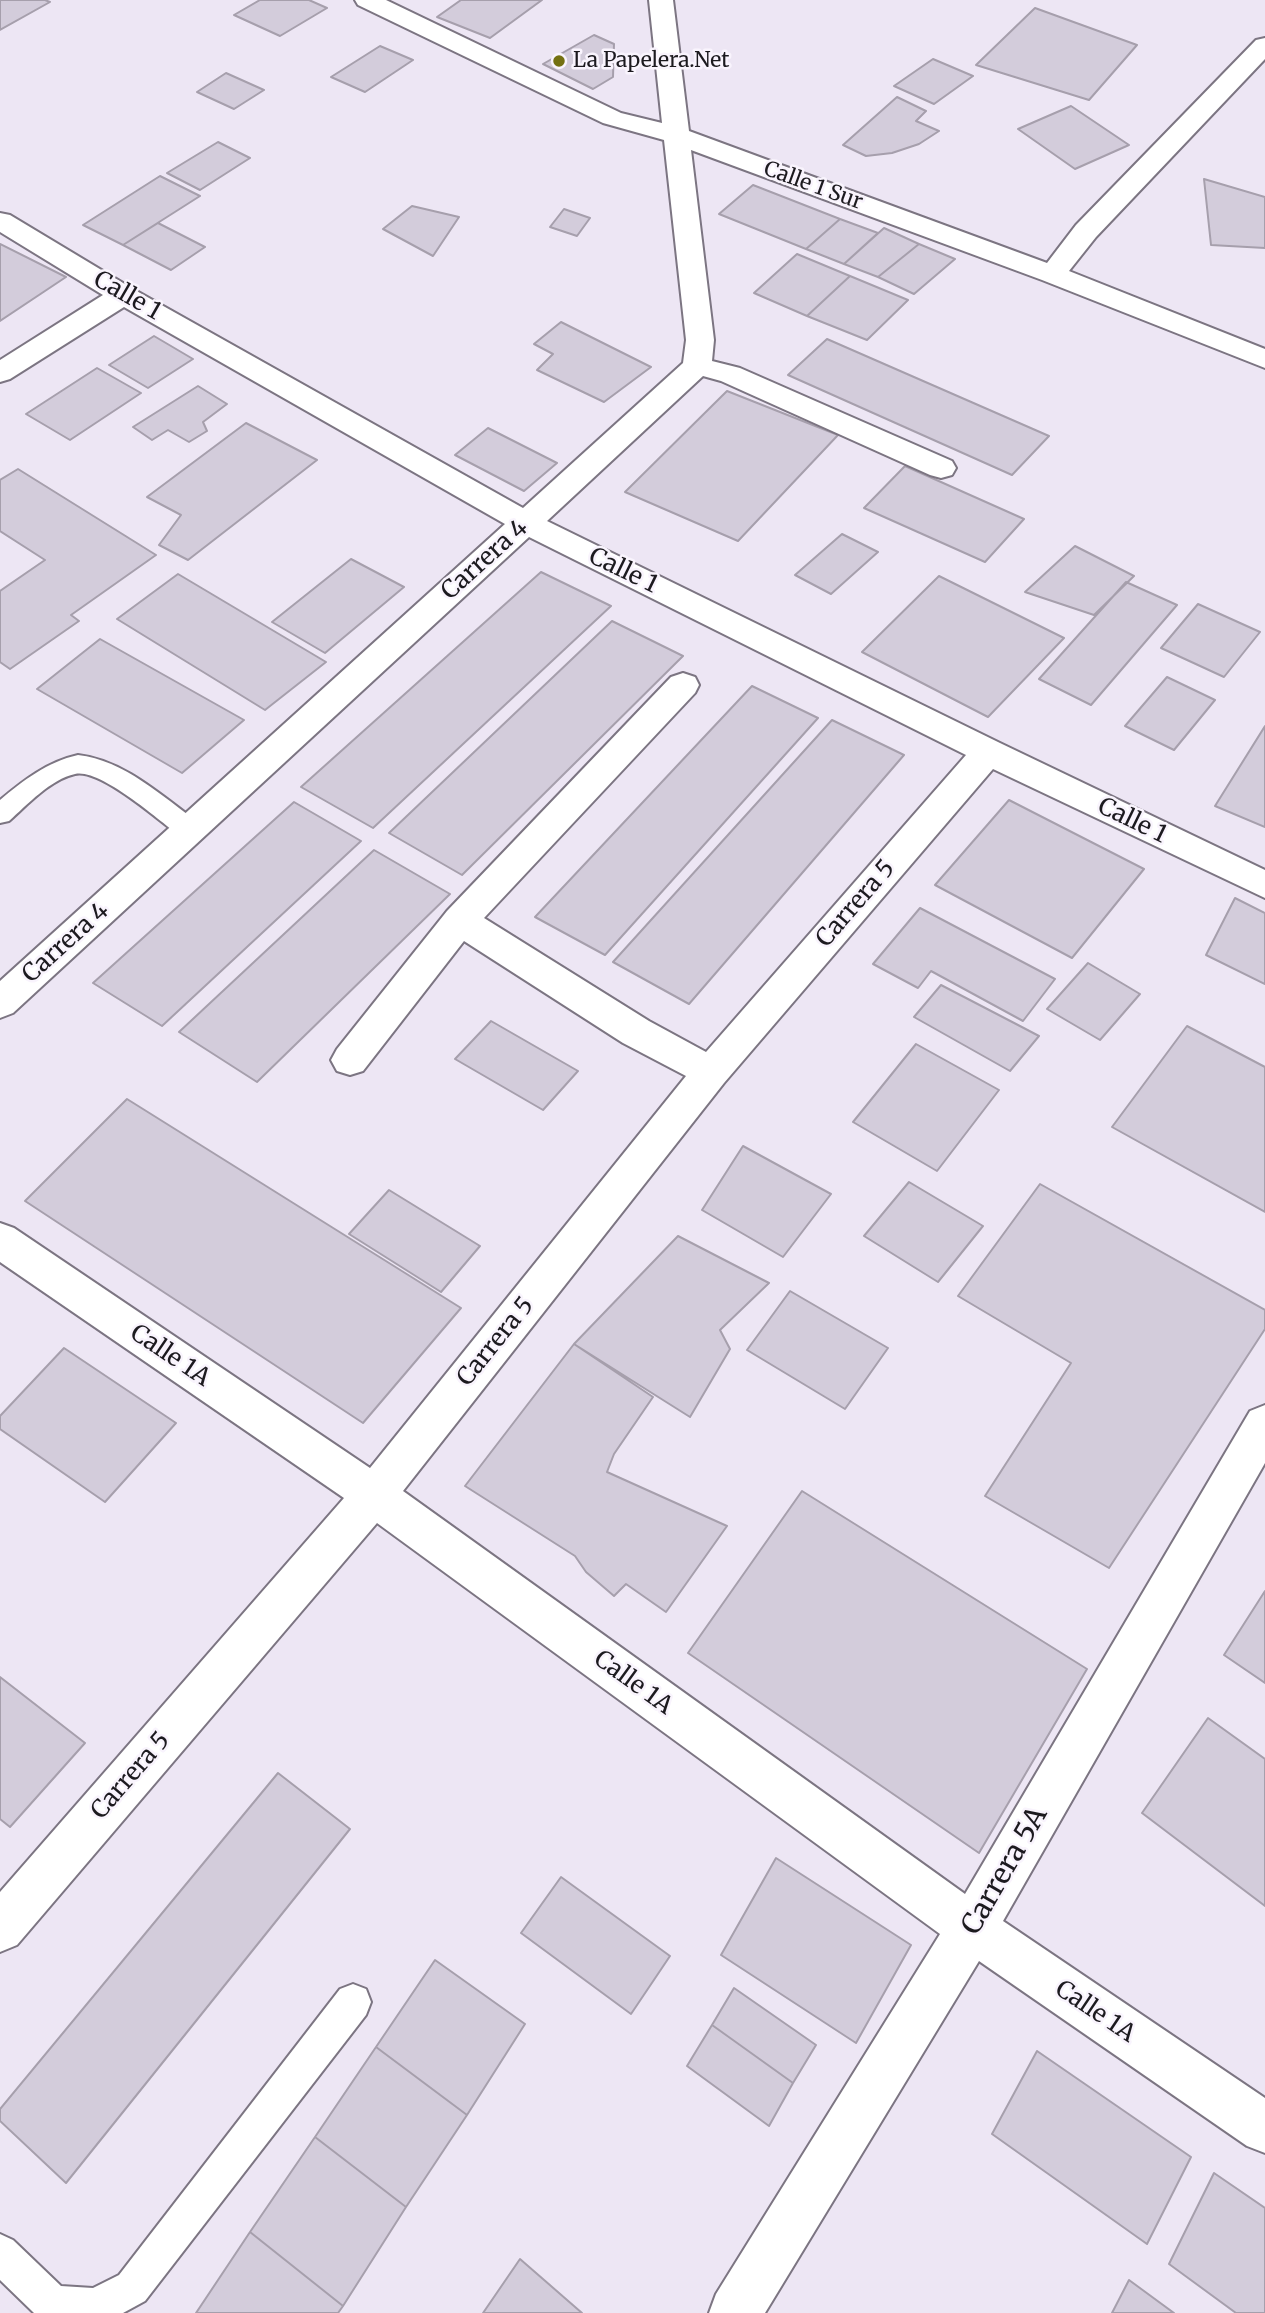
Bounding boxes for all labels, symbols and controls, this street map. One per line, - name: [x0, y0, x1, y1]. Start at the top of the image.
- place label: La Papelera.Net: [573, 48, 729, 74]
- marker: La Papelera.Net: [551, 53, 567, 69]
- street label: Calle 1 Sur: [760, 156, 866, 216]
- street label: Calle 1: [88, 265, 166, 327]
- street label: Carrera 4: [436, 514, 534, 606]
- street label: Calle 1: [584, 542, 662, 600]
- street label: Calle 1: [1093, 792, 1171, 850]
- street label: Carrera 5: [811, 855, 901, 953]
- street label: Carrera 4: [17, 897, 115, 989]
- street label: Carrera 5: [452, 1292, 540, 1392]
- street label: Calle 1A: [125, 1319, 215, 1393]
- street label: Calle 1A: [588, 1645, 678, 1721]
- street label: Carrera 5: [86, 1727, 176, 1825]
- street label: Carrera 5A: [955, 1801, 1055, 1941]
- street label: Calle 1A: [1050, 1975, 1140, 2049]

